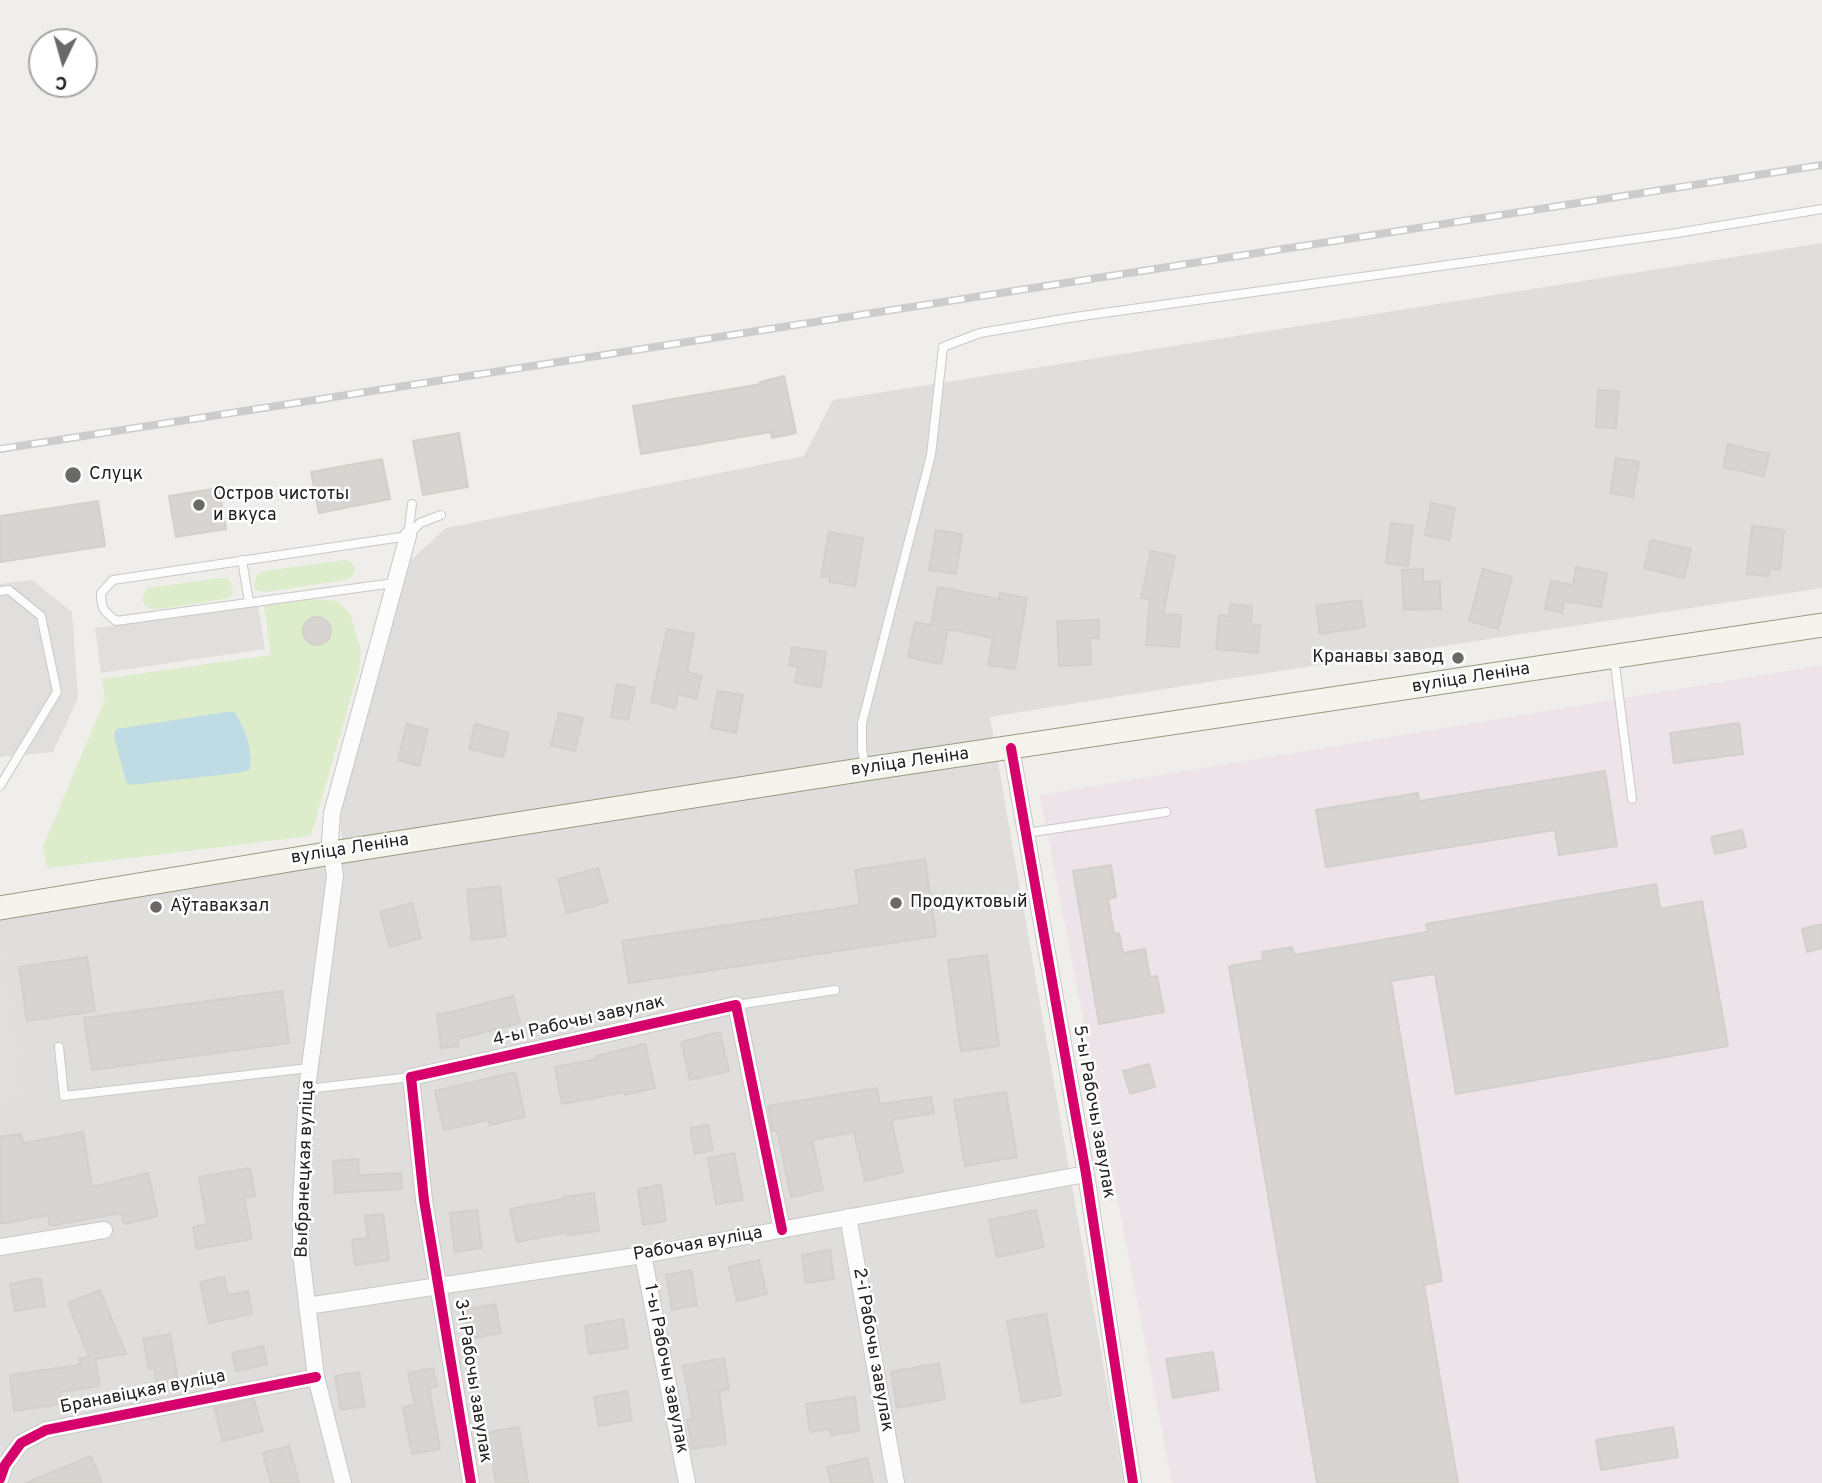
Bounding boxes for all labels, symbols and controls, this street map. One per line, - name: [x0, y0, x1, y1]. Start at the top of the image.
- north arrow: [28, 28, 98, 98]
- text: С: [54, 69, 68, 94]
- place label: Слуцк: [89, 464, 143, 486]
- marker: Слуцк: [63, 465, 83, 485]
- place label: Остров чистоты и вкуса: [213, 484, 349, 526]
- marker: Остров чистоты и вкуса: [191, 497, 207, 513]
- place label: Кранавы завод: [1312, 647, 1444, 669]
- marker: Кранавы завод: [1450, 650, 1466, 666]
- street label: вуліца Леніна: [1410, 659, 1532, 699]
- street label: вуліца Леніна: [850, 744, 970, 782]
- street label: вуліца Леніна: [289, 830, 411, 870]
- place label: Продуктовый: [910, 892, 1028, 914]
- marker: Продуктовый: [888, 895, 904, 911]
- place label: Аўтавакзал: [170, 896, 269, 918]
- marker: Аўтавакзал: [148, 899, 164, 915]
- street label: 4-ы Рабочы завулак: [491, 992, 667, 1052]
- street label: 5-ы Рабочы завулак: [1067, 1024, 1119, 1200]
- street label: Выбранецкая вуліца: [292, 1080, 320, 1258]
- street label: Рабочая вуліца: [632, 1223, 764, 1267]
- street label: 2-і Рабочы завулак: [847, 1266, 897, 1434]
- street label: 1-ы Рабочы завулак: [638, 1283, 692, 1455]
- street label: 3-і Рабочы завулак: [448, 1297, 496, 1465]
- street label: Бранавіцкая вуліца: [59, 1366, 227, 1420]

